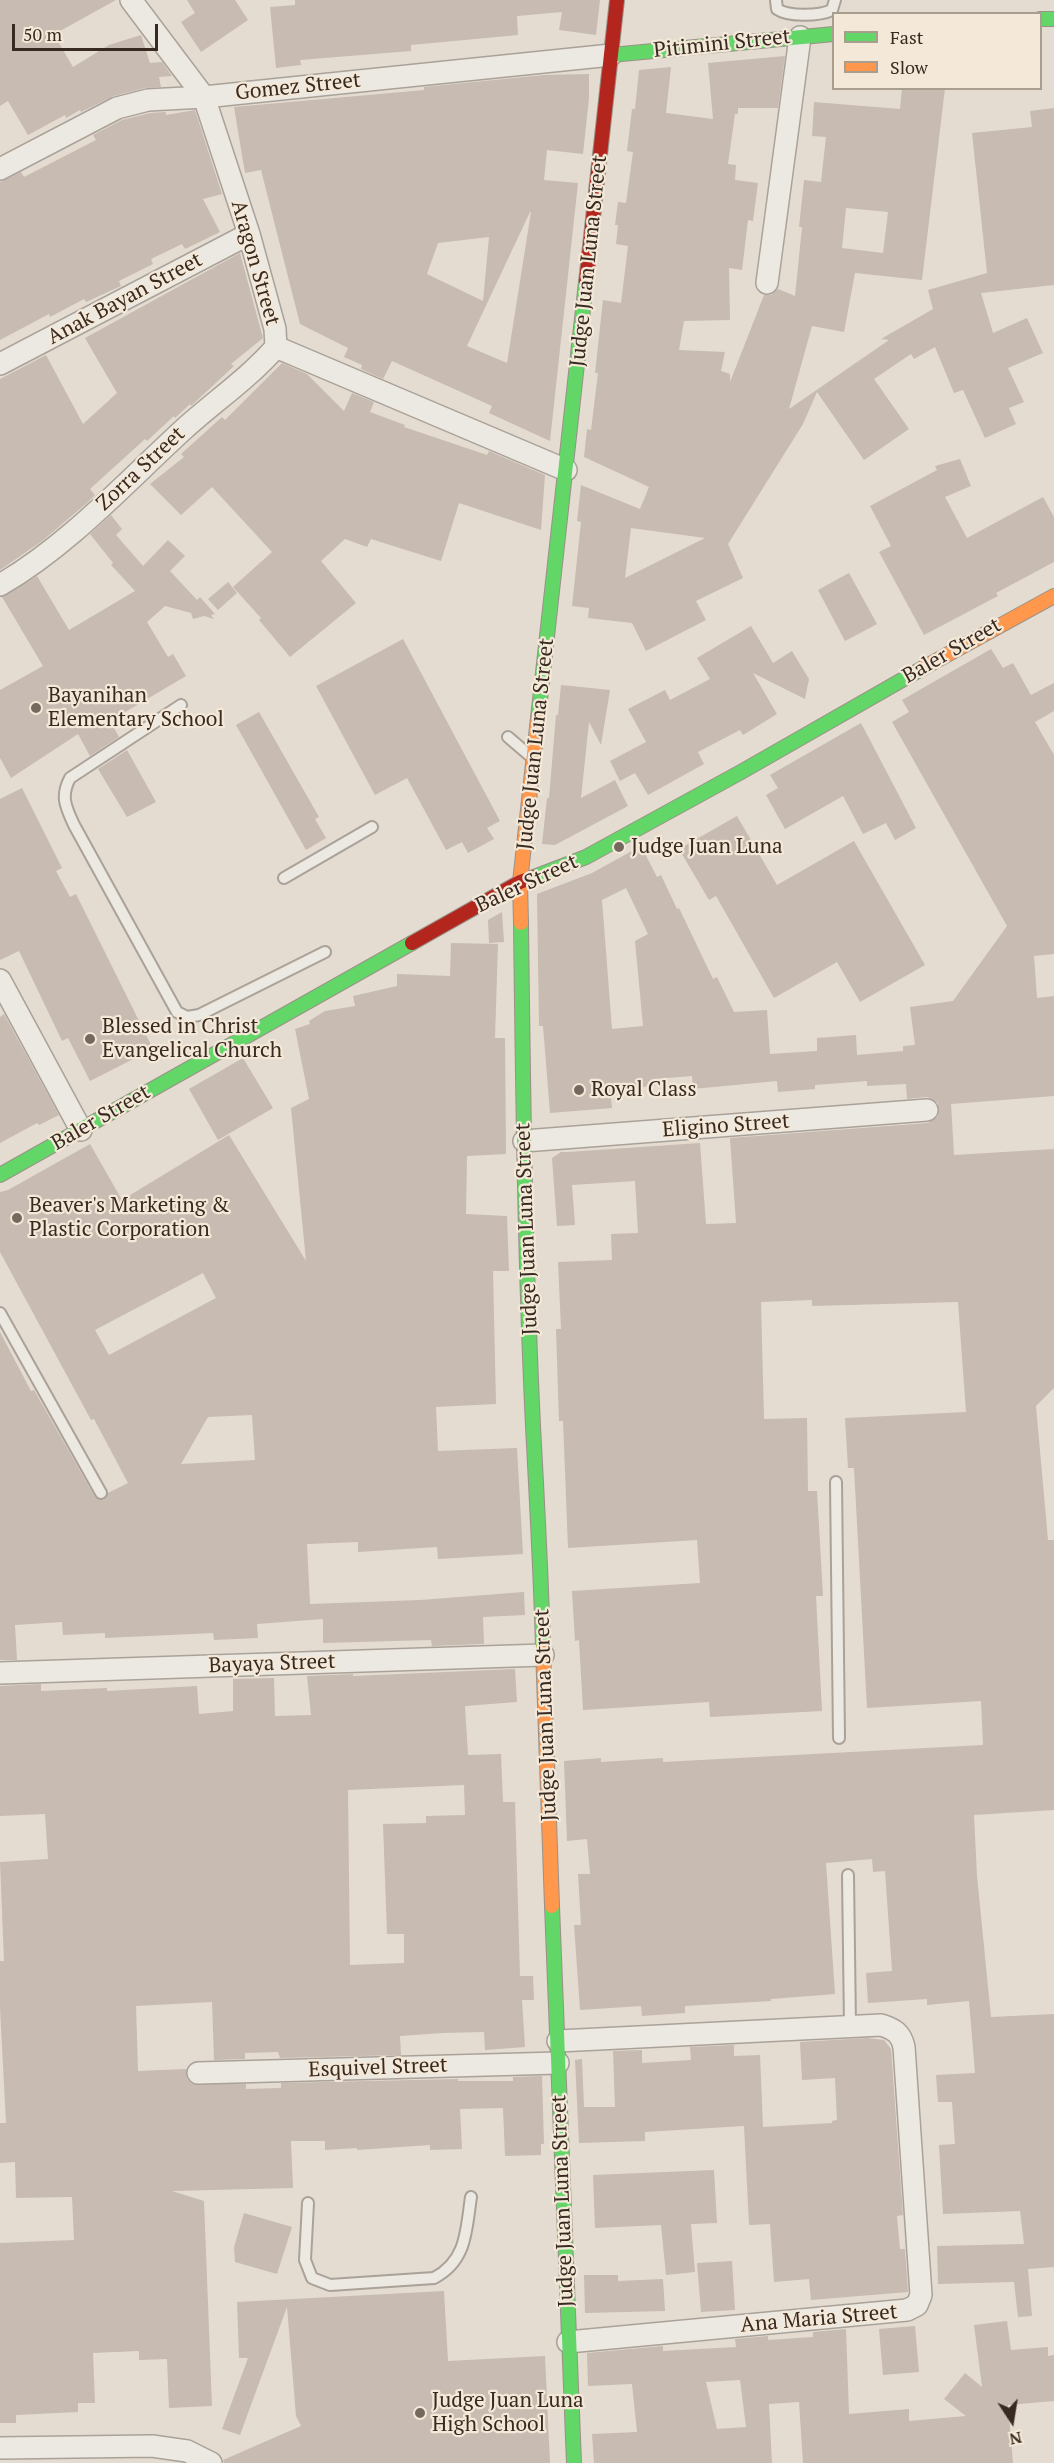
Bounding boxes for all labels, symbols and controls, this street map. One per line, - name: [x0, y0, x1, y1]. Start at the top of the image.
- scale bar: [15, 12, 160, 50]
- legend: [832, 12, 1042, 90]
- text: 50 m: [23, 22, 62, 46]
- street label: Pitimini Street: [652, 24, 792, 64]
- text: Fast: [890, 25, 923, 49]
- text: Slow: [890, 55, 928, 79]
- street label: Gomez Street: [234, 68, 362, 106]
- street label: Judge Juan Luna Street: [565, 154, 613, 368]
- street label: Aragon Street: [225, 197, 285, 329]
- street label: Anak Bayan Street: [43, 248, 207, 350]
- street label: Zorra Street: [92, 422, 190, 516]
- street label: Baler Street: [898, 613, 1006, 689]
- street label: Judge Juan Luna Street: [512, 637, 560, 851]
- place label: Bayanihan Elementary School: [48, 683, 224, 733]
- marker: Bayanihan Elementary School: [29, 701, 43, 715]
- place label: Judge Juan Luna: [631, 834, 783, 860]
- marker: Judge Juan Luna: [612, 840, 626, 854]
- street label: Baler Street: [472, 849, 582, 919]
- place label: Blessed in Christ Evangelical Church: [102, 1014, 282, 1064]
- marker: Blessed in Christ Evangelical Church: [83, 1032, 97, 1046]
- place label: Royal Class: [591, 1077, 696, 1103]
- street label: Baler Street: [47, 1080, 155, 1156]
- marker: Royal Class: [572, 1083, 586, 1097]
- street label: Eligino Street: [662, 1109, 790, 1143]
- street label: Judge Juan Luna Street: [511, 1122, 543, 1336]
- place label: Beaver's Marketing & Plastic Corporation: [29, 1193, 229, 1243]
- marker: Beaver's Marketing & Plastic Corporation: [10, 1211, 24, 1225]
- street label: Judge Juan Luna Street: [530, 1608, 562, 1822]
- street label: Bayaya Street: [208, 1649, 336, 1679]
- street label: Esquivel Street: [308, 2053, 448, 2083]
- street label: Judge Juan Luna Street: [547, 2094, 579, 2308]
- street label: Ana Maria Street: [739, 2300, 899, 2338]
- place label: Judge Juan Luna High School: [432, 2388, 584, 2438]
- north arrow: [982, 2391, 1042, 2451]
- marker: Judge Juan Luna High School: [413, 2406, 427, 2420]
- text: N: [1008, 2427, 1024, 2451]

